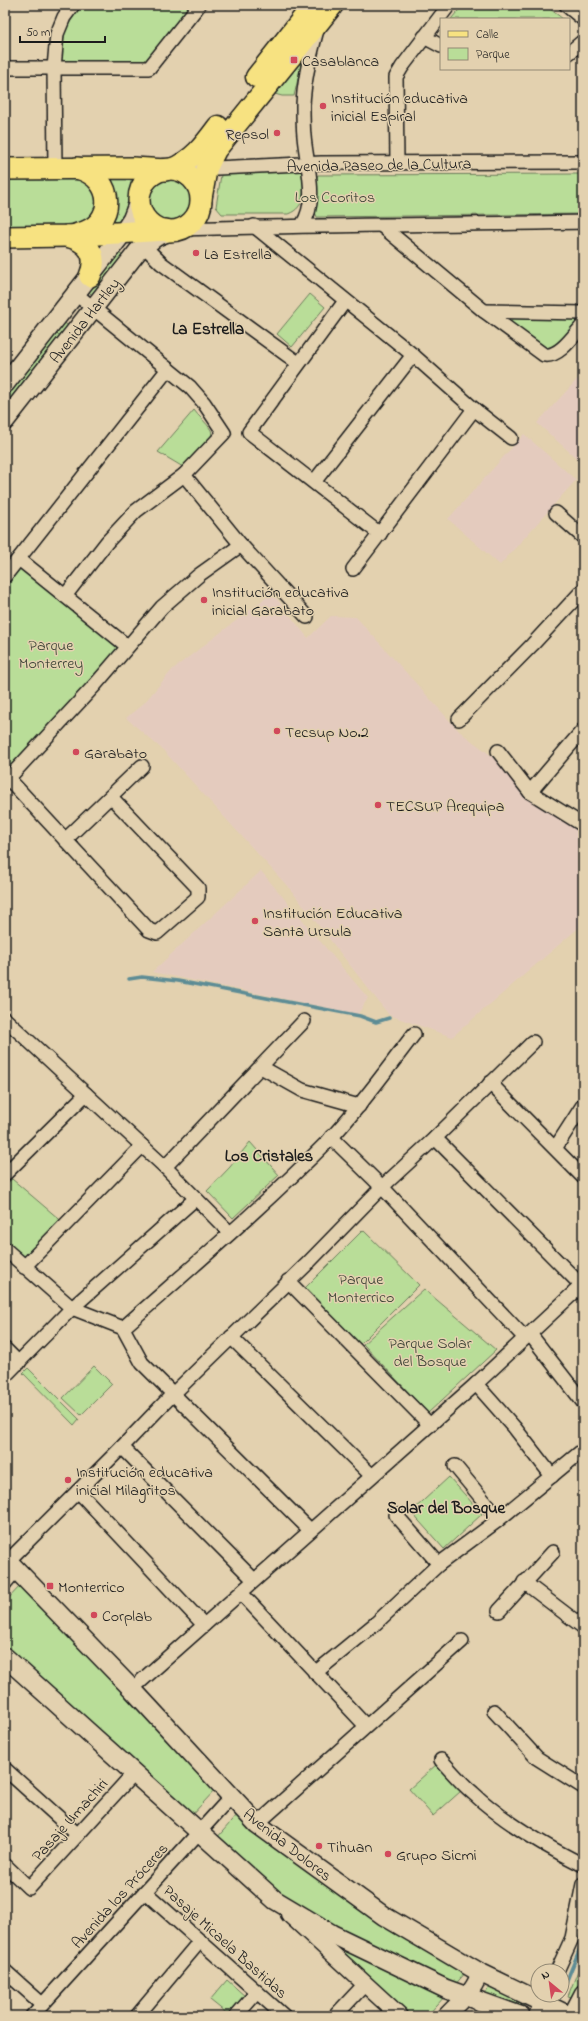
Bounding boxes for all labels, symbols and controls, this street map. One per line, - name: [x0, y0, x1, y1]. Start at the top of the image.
- scale bar: [20, 18, 105, 44]
- legend: [440, 18, 570, 70]
- text: 50 m: [26, 24, 50, 42]
- text: Calle: [476, 26, 499, 44]
- text: Parque: [476, 46, 510, 64]
- place label: Casablanca: [302, 50, 379, 74]
- marker: Casablanca: [289, 55, 299, 65]
- place label: Institución educativa inicial Espiral: [331, 87, 468, 129]
- marker: Institución educativa inicial Espiral: [318, 101, 328, 111]
- place label: Repsol: [226, 123, 269, 147]
- marker: Repsol: [272, 128, 282, 138]
- street label: Avenida Paseo de la Cultura: [286, 152, 472, 180]
- park label: Los Ccoritos: [295, 186, 375, 210]
- place label: La Estrella: [204, 243, 272, 267]
- marker: La Estrella: [191, 248, 201, 258]
- street label: Avenida Hartley: [44, 273, 127, 369]
- district label: La Estrella: [172, 317, 244, 342]
- place label: Institución educativa inicial Garabato: [212, 581, 349, 623]
- marker: Institución educativa inicial Garabato: [199, 595, 209, 605]
- park label: Parque Monterrey: [19, 634, 83, 676]
- place label: Tecsup No.2: [285, 721, 369, 745]
- marker: Tecsup No.2: [272, 726, 282, 736]
- place label: Garabato: [84, 742, 147, 766]
- marker: Garabato: [71, 747, 81, 757]
- place label: TECSUP Arequipa: [386, 795, 504, 819]
- marker: TECSUP Arequipa: [373, 800, 383, 810]
- place label: Institución Educativa Santa Ursula: [263, 902, 402, 944]
- marker: Institución Educativa Santa Ursula: [250, 916, 260, 926]
- district label: Los Cristales: [225, 1144, 314, 1169]
- park label: Parque Monterrico: [328, 1268, 394, 1310]
- park label: Parque Solar del Bosque: [388, 1332, 472, 1374]
- place label: Institución educativa inicial Milagritos: [76, 1461, 213, 1503]
- marker: Institución educativa inicial Milagritos: [63, 1475, 73, 1485]
- district label: Solar del Bosque: [387, 1496, 507, 1521]
- place label: Monterrico: [58, 1576, 125, 1600]
- marker: Monterrico: [45, 1581, 55, 1591]
- place label: Corplab: [102, 1605, 153, 1629]
- marker: Corplab: [89, 1610, 99, 1620]
- street label: Pasaje Umachiri: [27, 1773, 115, 1867]
- street label: Avenida Dolores: [237, 1803, 336, 1888]
- place label: Tihuan: [327, 1836, 372, 1860]
- street label: Avenida los Próceres: [66, 1838, 175, 1955]
- marker: Tihuan: [314, 1841, 324, 1851]
- place label: Grupo Sicmi: [396, 1844, 477, 1868]
- marker: Grupo Sicmi: [383, 1849, 393, 1859]
- street label: Pasaje Micaela Bastidas: [157, 1880, 292, 2005]
- north arrow: [530, 1963, 570, 2003]
- text: N: [539, 1966, 553, 1984]

